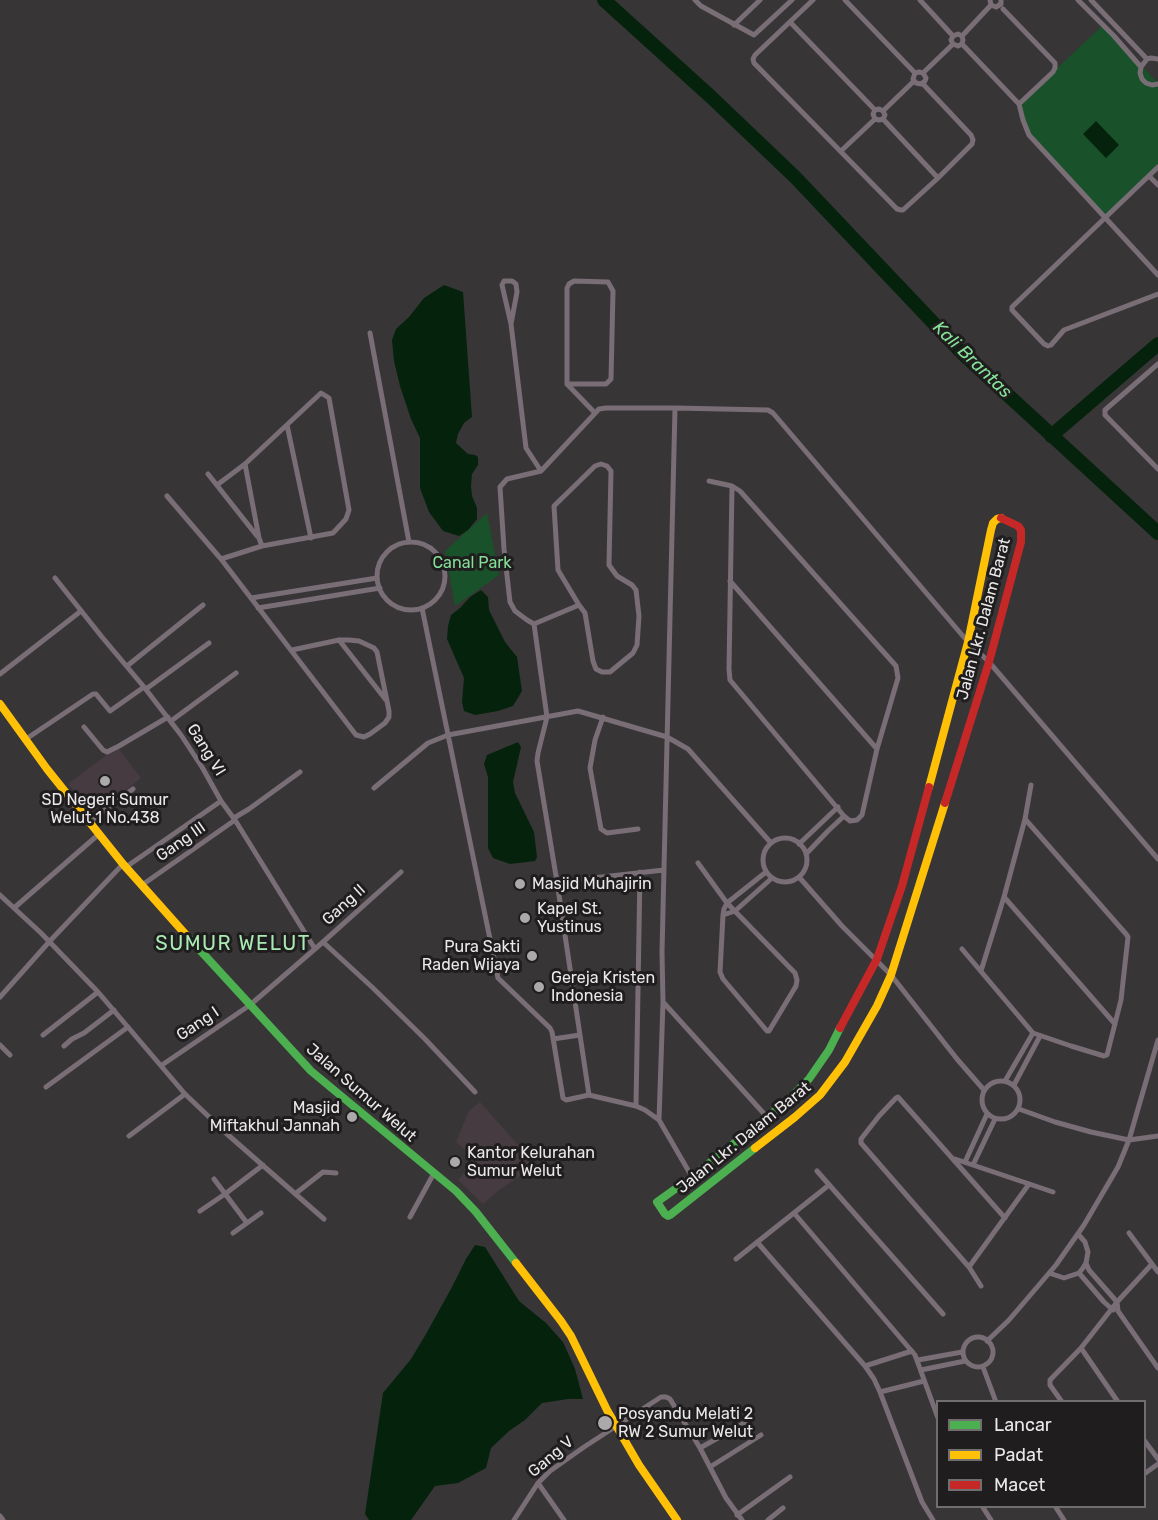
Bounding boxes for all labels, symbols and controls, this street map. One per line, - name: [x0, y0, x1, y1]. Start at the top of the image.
- water label: Kali Brantas: [928, 317, 1016, 403]
- street label: Jalan Lkr. Dalam Barat: [953, 536, 1015, 702]
- park label: Canal Park: [432, 553, 512, 573]
- street label: Gang VI: [183, 720, 229, 780]
- marker: SD Negeri Sumur Welut 1 No.438: [98, 774, 112, 788]
- place label: SD Negeri Sumur Welut 1 No.438: [42, 790, 168, 828]
- street label: Gang III: [153, 818, 209, 866]
- place label: Masjid Muhajirin: [532, 874, 652, 894]
- marker: Masjid Muhajirin: [513, 877, 527, 891]
- street label: Gang II: [318, 881, 370, 929]
- place label: Kapel St. Yustinus: [537, 899, 602, 937]
- marker: Kapel St. Yustinus: [518, 911, 532, 925]
- district label: SUMUR WELUT: [155, 932, 311, 956]
- place label: Pura Sakti Raden Wijaya: [422, 937, 520, 975]
- marker: Pura Sakti Raden Wijaya: [525, 949, 539, 963]
- place label: Gereja Kristen Indonesia: [551, 968, 655, 1006]
- marker: Gereja Kristen Indonesia: [532, 980, 546, 994]
- street label: Gang I: [173, 1003, 223, 1045]
- street label: Jalan Sumur Welut: [302, 1040, 420, 1146]
- street label: Jalan Lkr. Dalam Barat: [673, 1078, 815, 1198]
- place label: Masjid Miftakhul Jannah: [210, 1098, 340, 1136]
- marker: Masjid Miftakhul Jannah: [345, 1110, 359, 1124]
- place label: Kantor Kelurahan Sumur Welut: [467, 1143, 595, 1181]
- marker: Kantor Kelurahan Sumur Welut: [448, 1155, 462, 1169]
- legend: [936, 1400, 1146, 1508]
- place label: Posyandu Melati 2 RW 2 Sumur Welut: [618, 1404, 753, 1442]
- marker: Posyandu Melati 2 RW 2 Sumur Welut: [596, 1414, 614, 1432]
- text: Lancar: [994, 1414, 1052, 1436]
- street label: Gang V: [524, 1432, 578, 1482]
- text: Padat: [994, 1444, 1043, 1466]
- text: Macet: [994, 1474, 1045, 1496]

